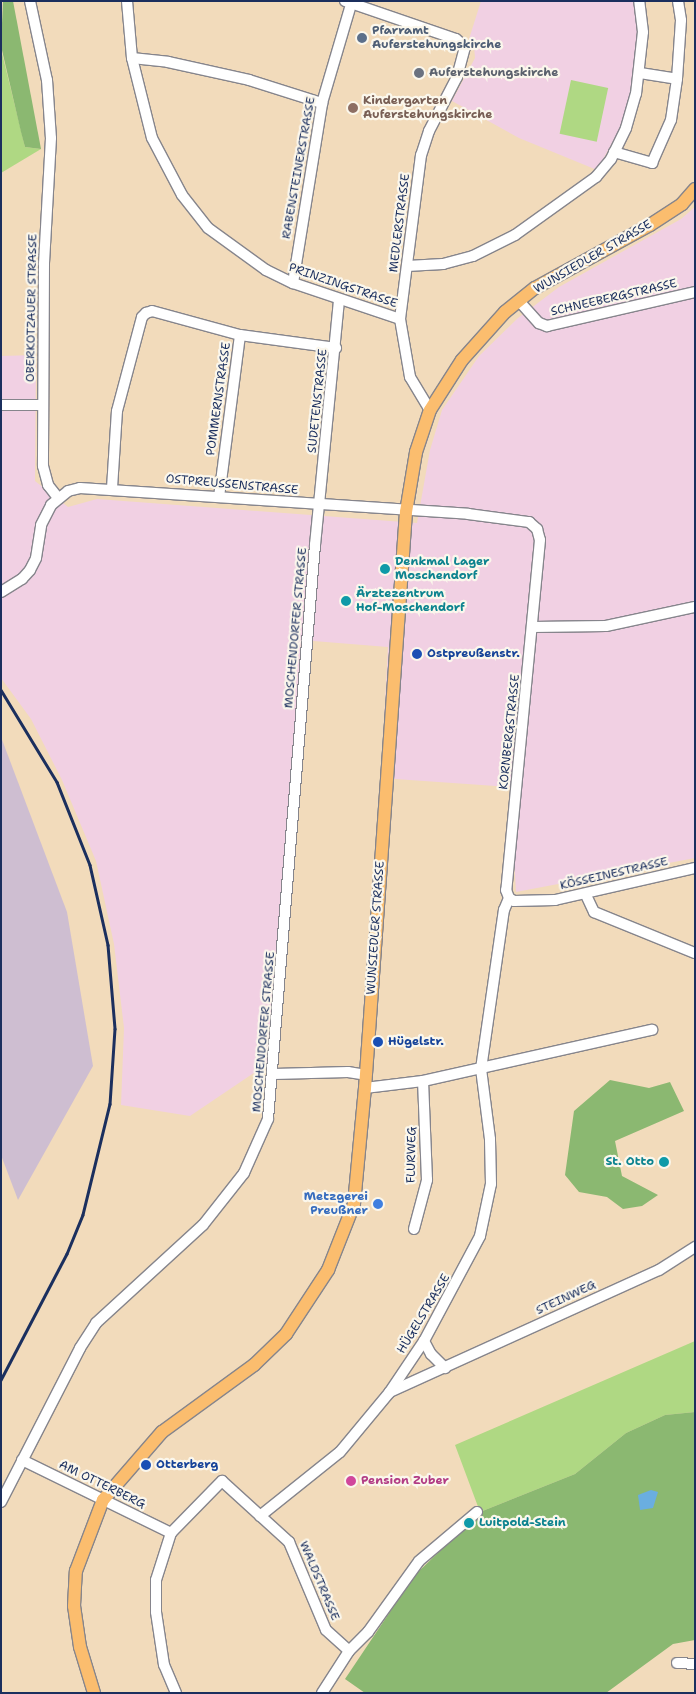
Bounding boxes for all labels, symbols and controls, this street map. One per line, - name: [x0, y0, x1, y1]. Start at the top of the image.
- place label: Pfarramt Auferstehungskirche: [372, 24, 501, 52]
- marker: Pfarramt Auferstehungskirche: [356, 32, 368, 44]
- place label: Auferstehungskirche: [429, 66, 558, 80]
- marker: Auferstehungskirche: [413, 67, 425, 79]
- place label: Kindergarten Auferstehungskirche: [363, 94, 492, 122]
- street label: RABENSTEINERSTRASSE: [279, 96, 319, 240]
- marker: Kindergarten Auferstehungskirche: [347, 102, 359, 114]
- street label: MEDLERSTRASSE: [387, 173, 413, 273]
- street label: WUNSIEDLER STRASSE: [531, 217, 655, 297]
- street label: OBERKOTZAUER STRASSE: [24, 234, 40, 382]
- street label: PRINZINGSTRASSE: [287, 261, 399, 311]
- street label: SCHNEEBERGSTRASSE: [550, 276, 678, 320]
- street label: POMMERNSTRASSE: [204, 341, 234, 457]
- street label: SUDETENSTRASSE: [305, 348, 331, 454]
- street label: OSTPREUSSENSTRASSE: [165, 472, 299, 498]
- street label: MOSCHENDORFER STRASSE: [282, 547, 310, 709]
- place label: Denkmal Lager Moschendorf: [395, 555, 489, 583]
- marker: Denkmal Lager Moschendorf: [379, 563, 391, 575]
- place label: Ärztezentrum Hof-Moschendorf: [356, 587, 465, 615]
- marker: Ärztezentrum Hof-Moschendorf: [340, 595, 352, 607]
- place label: Ostpreußenstr.: [427, 647, 520, 661]
- marker: Ostpreußenstr.: [411, 648, 423, 660]
- street label: KORNBERGSTRASSE: [497, 674, 523, 790]
- street label: KÖSSEINESTRASSE: [559, 855, 669, 893]
- street label: WUNSIEDLER STRASSE: [364, 861, 388, 995]
- street label: MOSCHENDORFER STRASSE: [250, 951, 278, 1113]
- place label: Hügelstr.: [388, 1035, 444, 1049]
- marker: Hügelstr.: [372, 1036, 384, 1048]
- street label: FLURWEG: [404, 1127, 420, 1183]
- place label: St. Otto: [605, 1155, 654, 1169]
- marker: St. Otto: [658, 1156, 670, 1168]
- place label: Metzgerei Preußner: [304, 1190, 368, 1218]
- marker: Metzgerei Preußner: [372, 1198, 384, 1210]
- street label: HÜGELSTRASSE: [395, 1272, 453, 1356]
- street label: STEINWEG: [534, 1278, 598, 1318]
- street label: AM OTTERBERG: [56, 1458, 148, 1512]
- place label: Otterberg: [156, 1458, 218, 1472]
- marker: Otterberg: [140, 1459, 152, 1471]
- place label: Pension Zuber: [361, 1474, 449, 1488]
- marker: Pension Zuber: [345, 1475, 357, 1487]
- place label: Luitpold-Stein: [479, 1516, 566, 1530]
- marker: Luitpold-Stein: [463, 1517, 475, 1529]
- street label: WALDSTRASSE: [296, 1539, 342, 1623]

